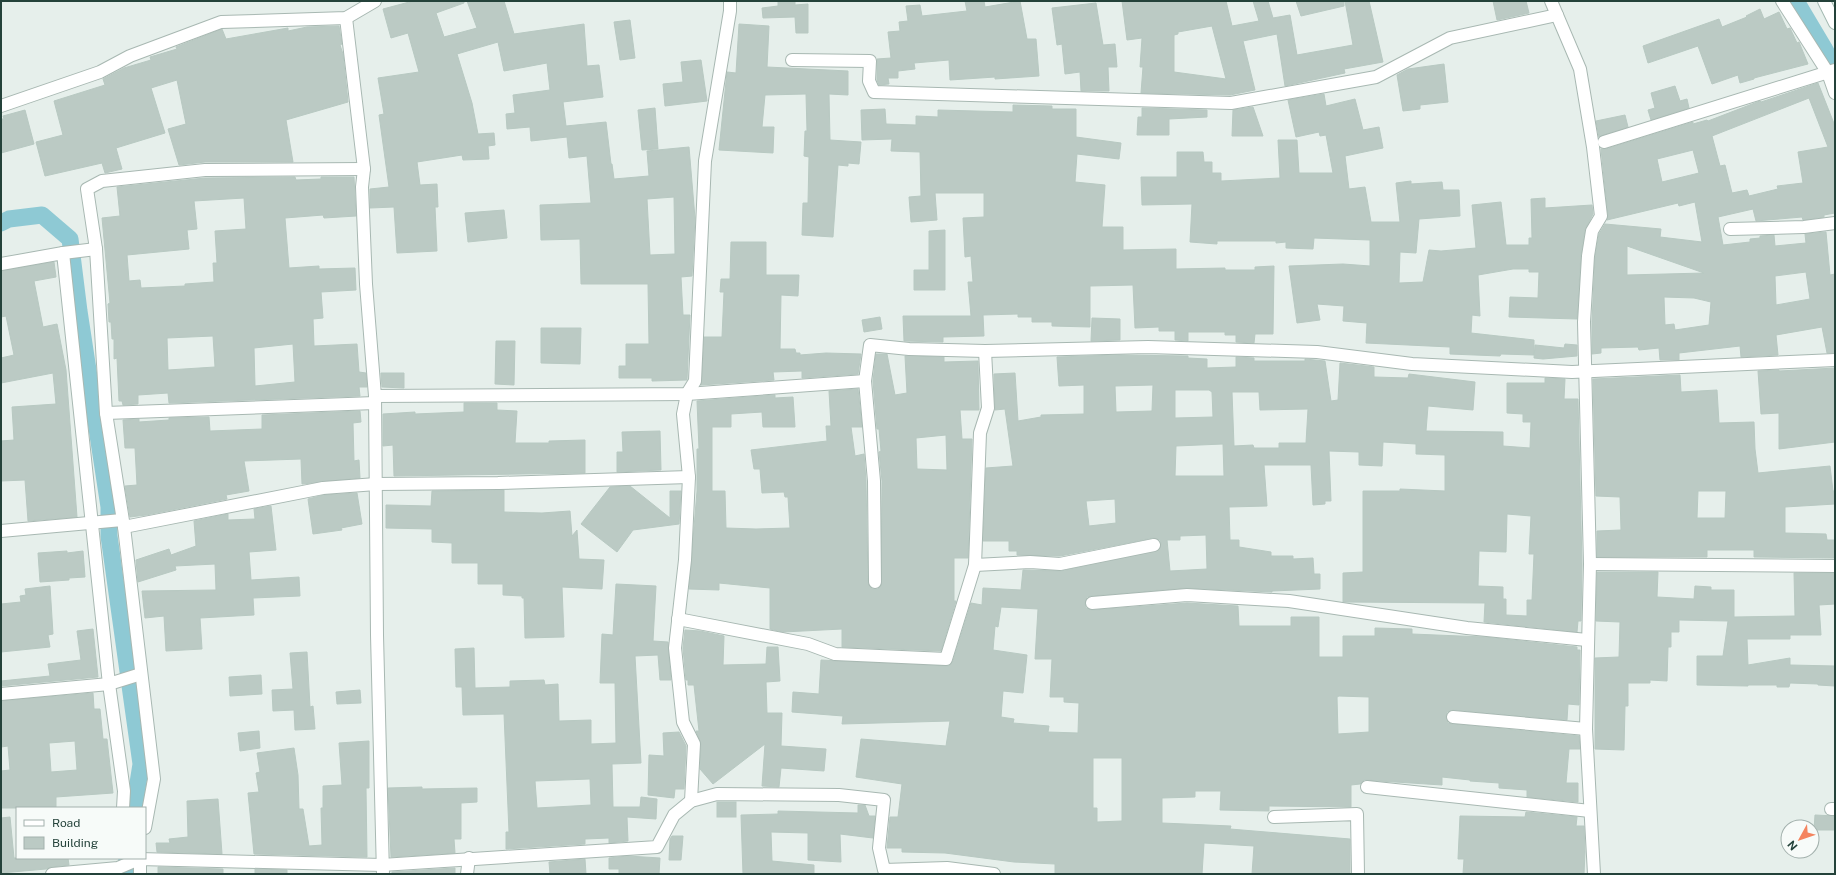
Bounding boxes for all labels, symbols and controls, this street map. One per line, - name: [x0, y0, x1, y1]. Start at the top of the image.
- legend: [16, 807, 146, 859]
- text: Road: [52, 816, 80, 830]
- north arrow: [1780, 819, 1820, 859]
- text: Building: [52, 836, 98, 850]
- text: N: [1785, 838, 1800, 853]

